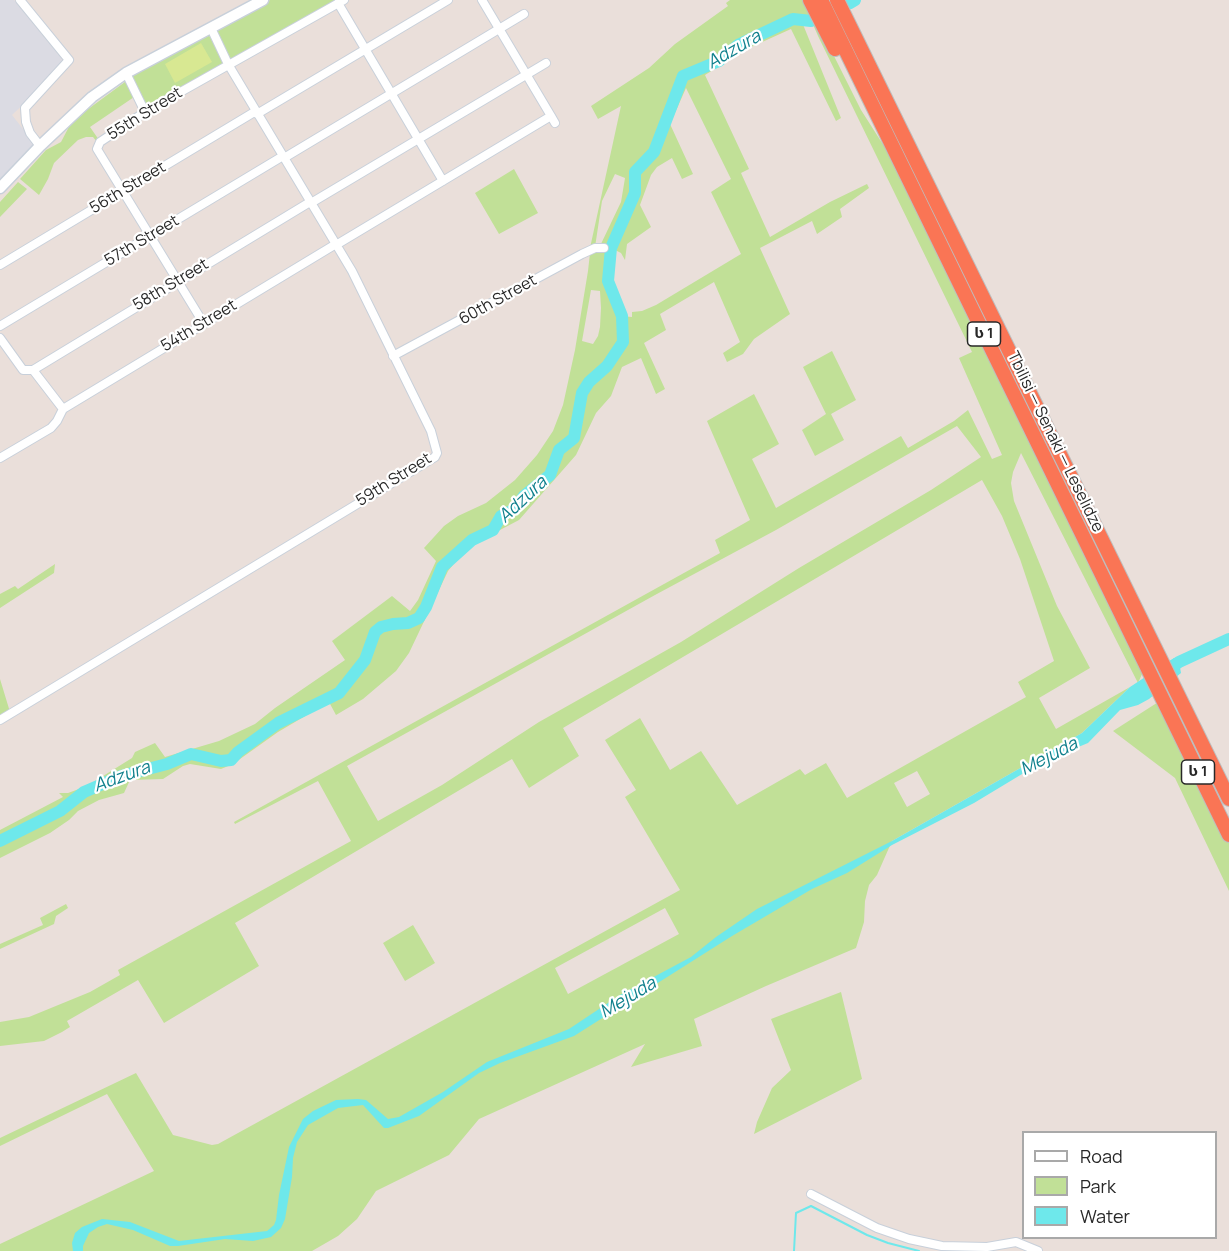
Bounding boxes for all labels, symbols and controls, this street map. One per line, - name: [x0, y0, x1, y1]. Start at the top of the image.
- water label: Adzura: [703, 26, 765, 74]
- street label: 55th Street: [104, 83, 186, 145]
- street label: 56th Street: [87, 158, 169, 218]
- street label: 57th Street: [101, 211, 183, 271]
- street label: 58th Street: [130, 255, 212, 315]
- street label: 60th Street: [456, 271, 540, 329]
- street label: 54th Street: [158, 296, 240, 356]
- road number: ს 1: [968, 322, 1000, 346]
- street label: Tbilisi — Senaki — Leselidze: [1003, 349, 1107, 535]
- street label: 59th Street: [353, 449, 435, 511]
- water label: Adzura: [494, 472, 552, 528]
- water label: Mejuda: [1017, 733, 1081, 781]
- water label: Adzura: [91, 757, 153, 797]
- road number: ს 1: [1182, 760, 1214, 784]
- water label: Mejuda: [596, 973, 660, 1023]
- legend: [1022, 1131, 1217, 1239]
- text: Road: [1080, 1144, 1123, 1168]
- text: Park: [1080, 1174, 1116, 1198]
- text: Water: [1080, 1204, 1130, 1228]

